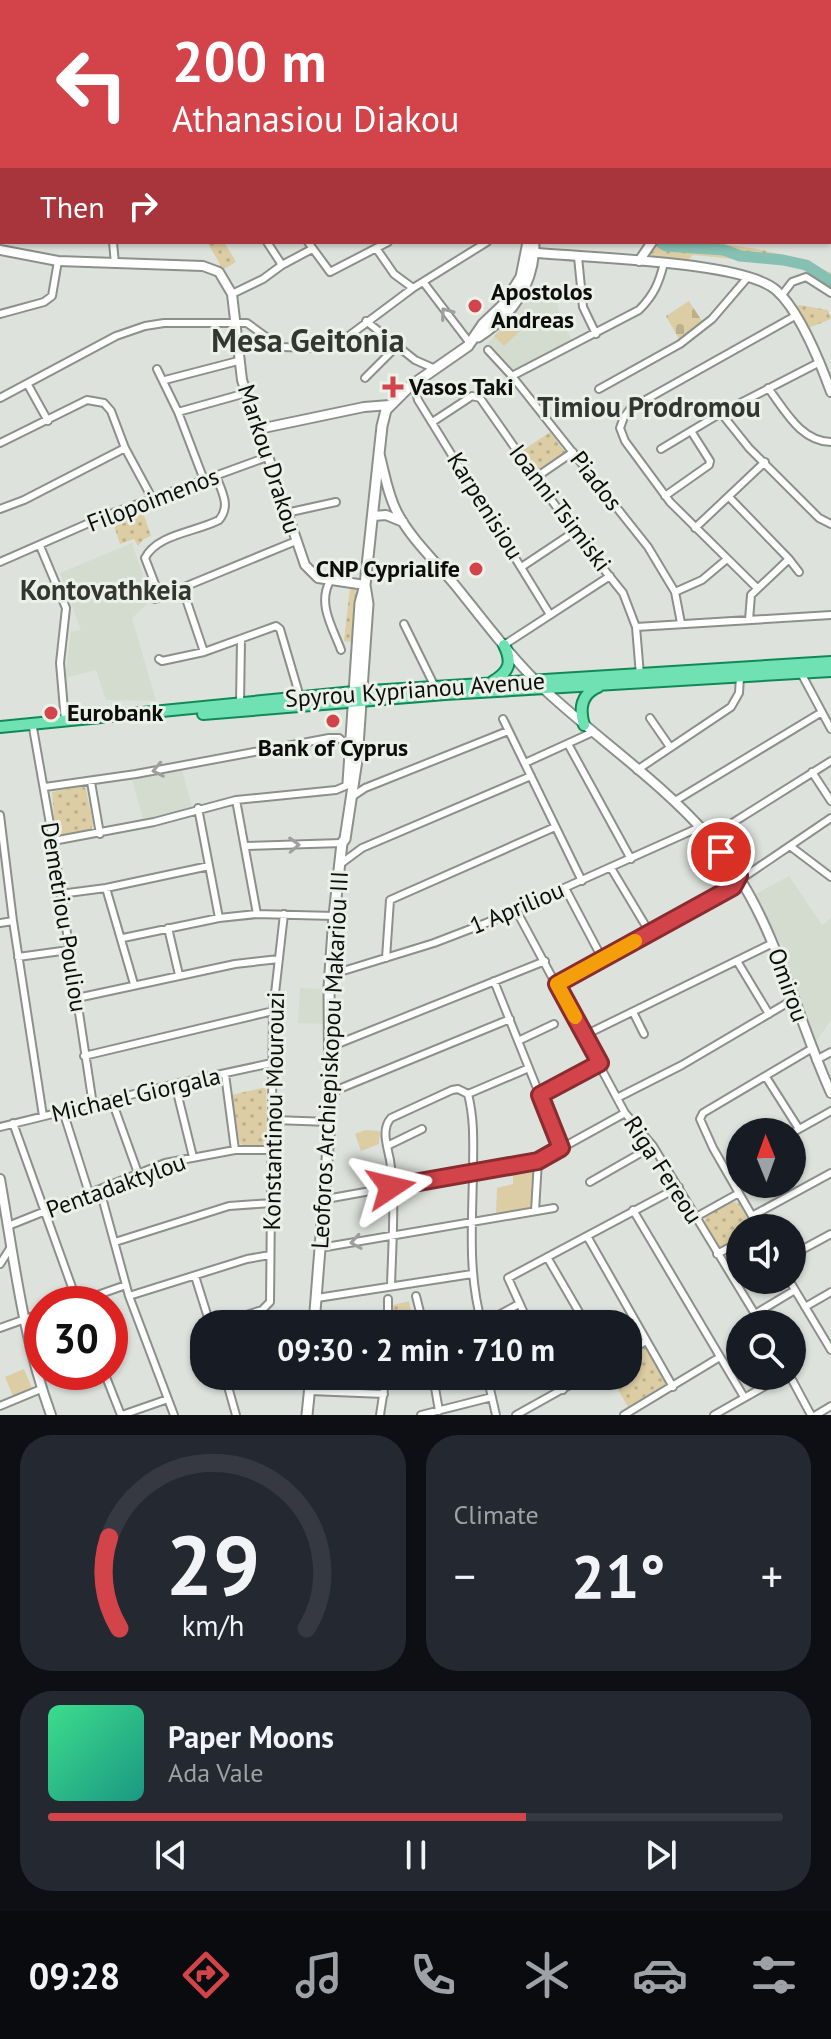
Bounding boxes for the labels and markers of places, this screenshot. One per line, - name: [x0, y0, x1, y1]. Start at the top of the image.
- place label: Apostolos Andreas: [491, 276, 593, 335]
- marker: Apostolos Andreas: [466, 297, 484, 315]
- place label: Vasos Taki: [408, 371, 514, 402]
- marker: Vasos Taki: [384, 378, 402, 396]
- place label: CNP Cyprialife: [316, 553, 460, 584]
- marker: CNP Cyprialife: [467, 560, 485, 578]
- place label: Eurobank: [67, 697, 164, 728]
- marker: Eurobank: [42, 704, 60, 722]
- marker: Bank of Cyprus: [324, 712, 342, 730]
- place label: Bank of Cyprus: [258, 732, 408, 763]
- pin: [687, 818, 755, 886]

